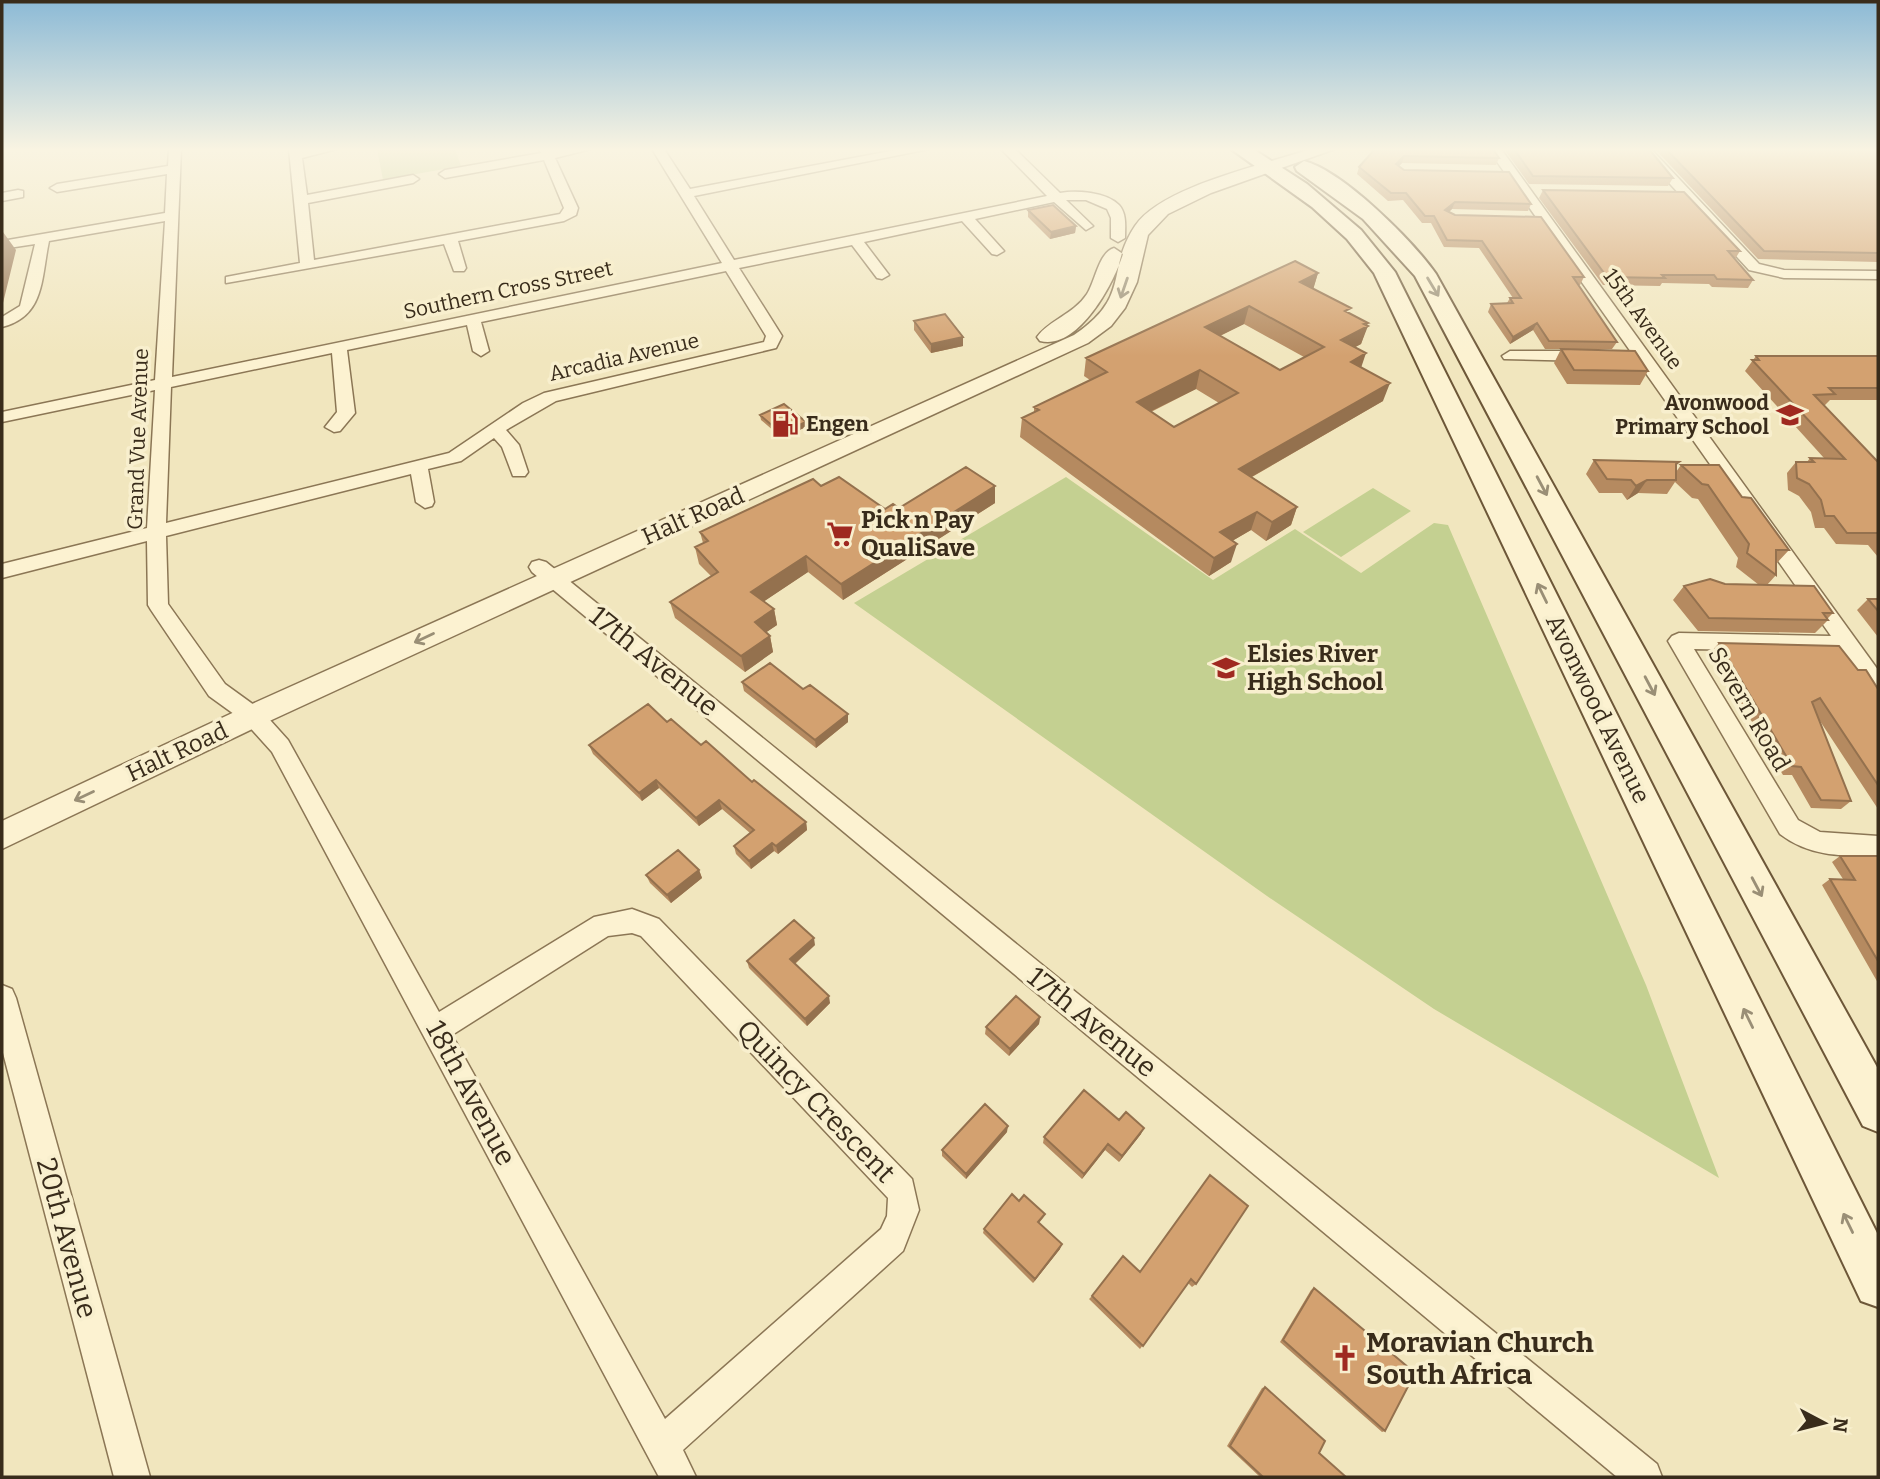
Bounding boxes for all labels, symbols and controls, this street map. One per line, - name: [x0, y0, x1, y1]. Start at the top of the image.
- street label: Southern Cross Street: [401, 255, 615, 325]
- street label: 15th Avenue: [1598, 264, 1688, 374]
- one-way arrow: [1117, 276, 1129, 298]
- one-way arrow: [1426, 276, 1440, 296]
- street label: Arcadia Avenue: [546, 327, 702, 387]
- street label: Grand Vue Avenue: [122, 348, 154, 530]
- place label: Avonwood Primary School: [1615, 390, 1769, 440]
- school or university icon: Avonwood Primary School: [1775, 400, 1805, 430]
- fuel station icon: Engen: [770, 409, 800, 439]
- place label: Engen: [806, 411, 869, 437]
- one-way arrow: [1536, 475, 1549, 496]
- street label: Halt Road: [638, 481, 748, 551]
- place label: Pick n Pay QualiSave: [861, 506, 975, 562]
- supermarket icon: Pick n Pay QualiSave: [825, 519, 855, 549]
- one-way arrow: [1535, 583, 1548, 604]
- street label: 17th Avenue: [583, 599, 725, 723]
- street label: Avonwood Avenue: [1540, 610, 1656, 808]
- one-way arrow: [414, 632, 435, 645]
- place label: Elsies River High School: [1247, 640, 1384, 696]
- street label: Severn Road: [1702, 642, 1796, 776]
- school or university icon: Elsies River High School: [1211, 653, 1241, 683]
- one-way arrow: [1643, 676, 1657, 696]
- street label: Halt Road: [122, 716, 232, 788]
- one-way arrow: [74, 790, 95, 804]
- one-way arrow: [1751, 876, 1765, 897]
- street label: 17th Avenue: [1021, 960, 1163, 1084]
- one-way arrow: [1741, 1008, 1754, 1029]
- street label: Quincy Crescent: [730, 1013, 902, 1189]
- street label: 18th Avenue: [419, 1015, 523, 1171]
- street label: 20th Avenue: [30, 1154, 104, 1322]
- one-way arrow: [1841, 1213, 1855, 1234]
- place label: Moravian Church South Africa: [1366, 1326, 1594, 1391]
- church icon: Moravian Church South Africa: [1330, 1343, 1360, 1373]
- north arrow: [1789, 1388, 1859, 1458]
- text: N: [1828, 1416, 1853, 1434]

